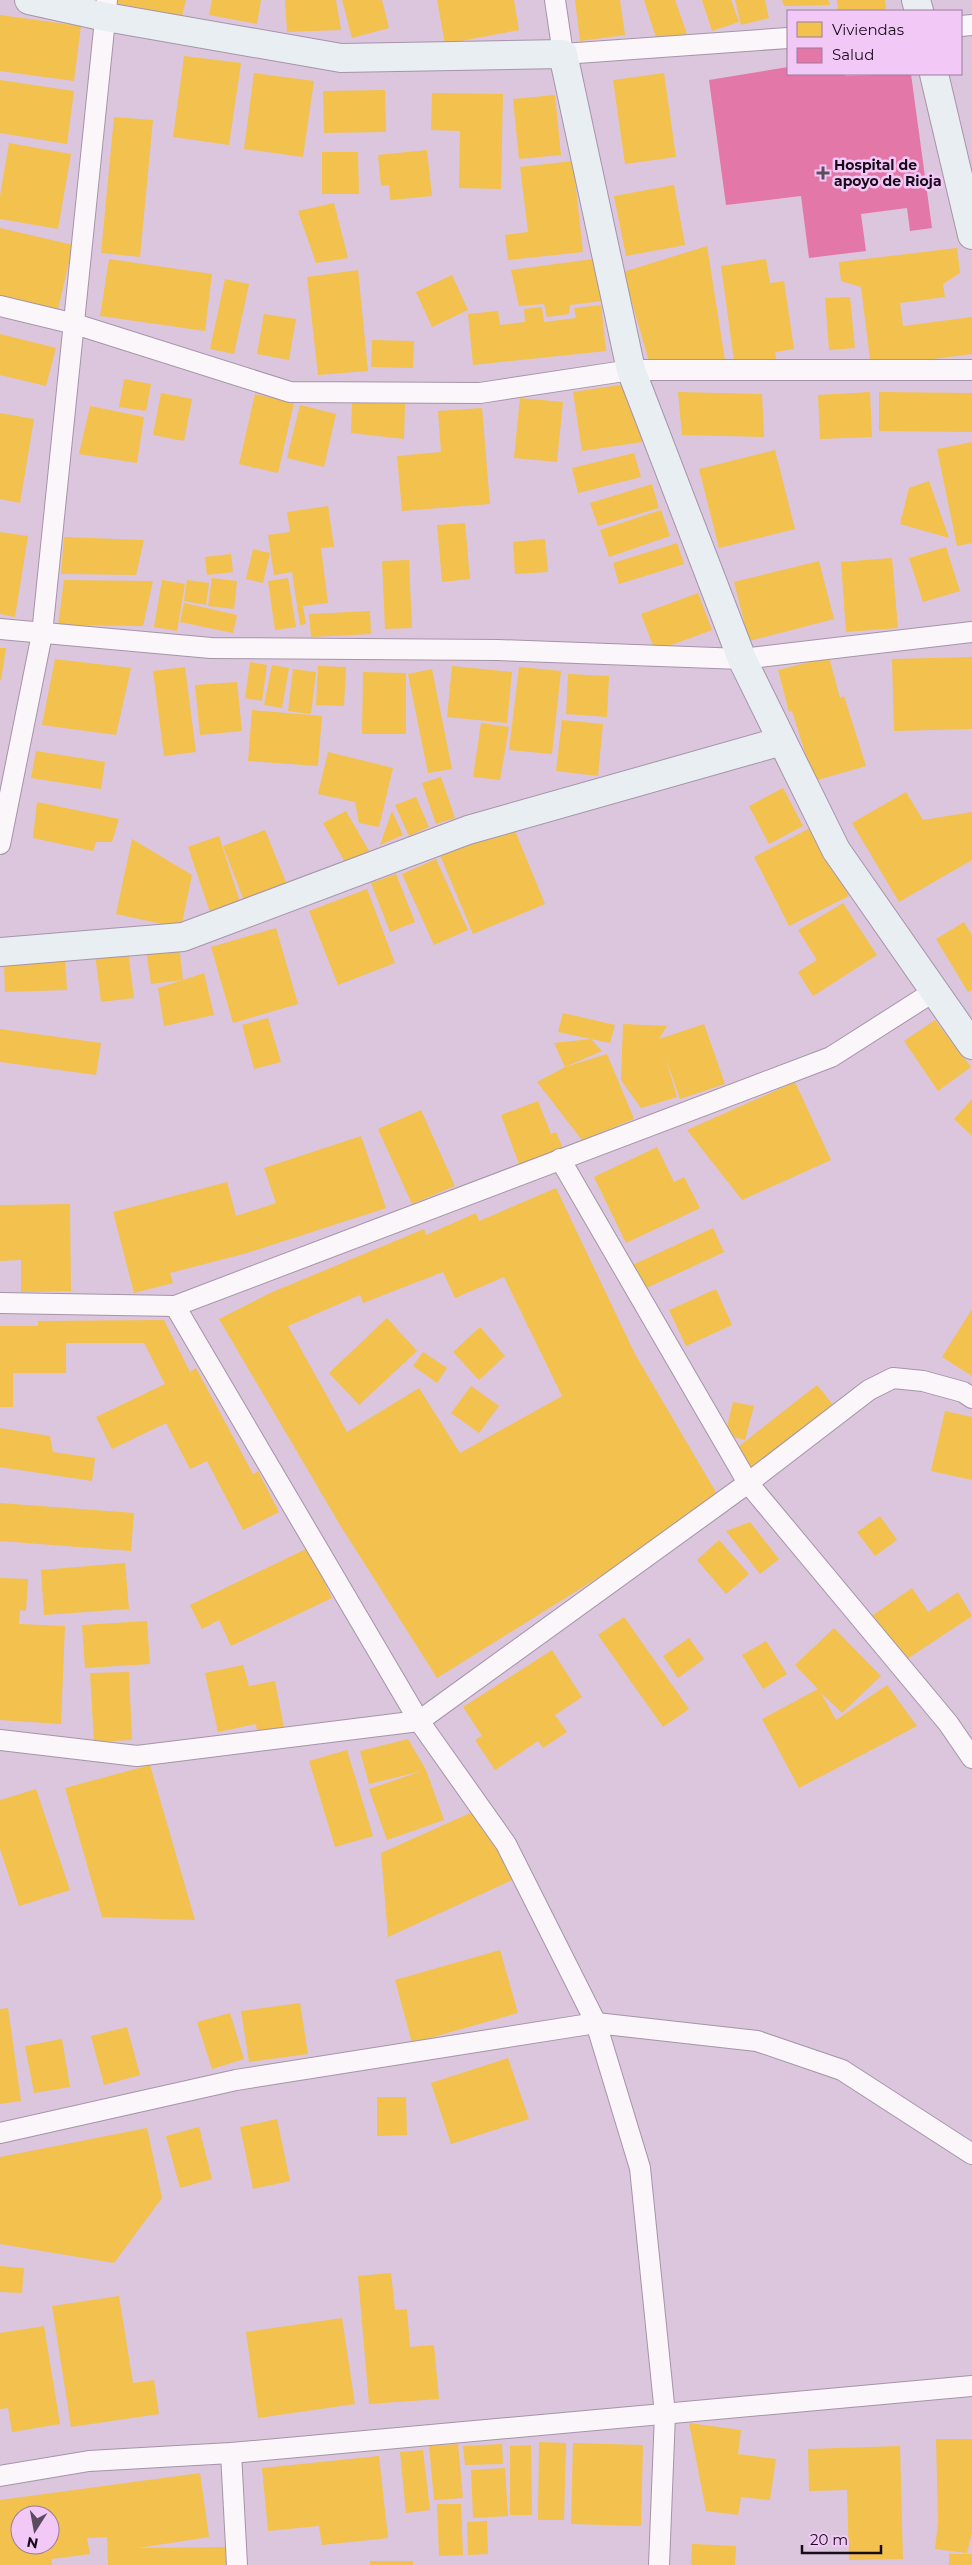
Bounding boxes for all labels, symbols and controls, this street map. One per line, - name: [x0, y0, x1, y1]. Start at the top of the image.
- legend: [787, 10, 962, 75]
- text: Viviendas: [832, 20, 904, 39]
- text: Salud: [832, 45, 874, 64]
- place label: Hospital de apoyo de Rioja: [834, 156, 942, 190]
- marker: Hospital de apoyo de Rioja: [816, 166, 830, 180]
- north arrow: [10, 2505, 60, 2555]
- scale bar: [802, 2522, 881, 2554]
- text: 20 m: [810, 2530, 848, 2549]
- text: N: [25, 2533, 40, 2553]

